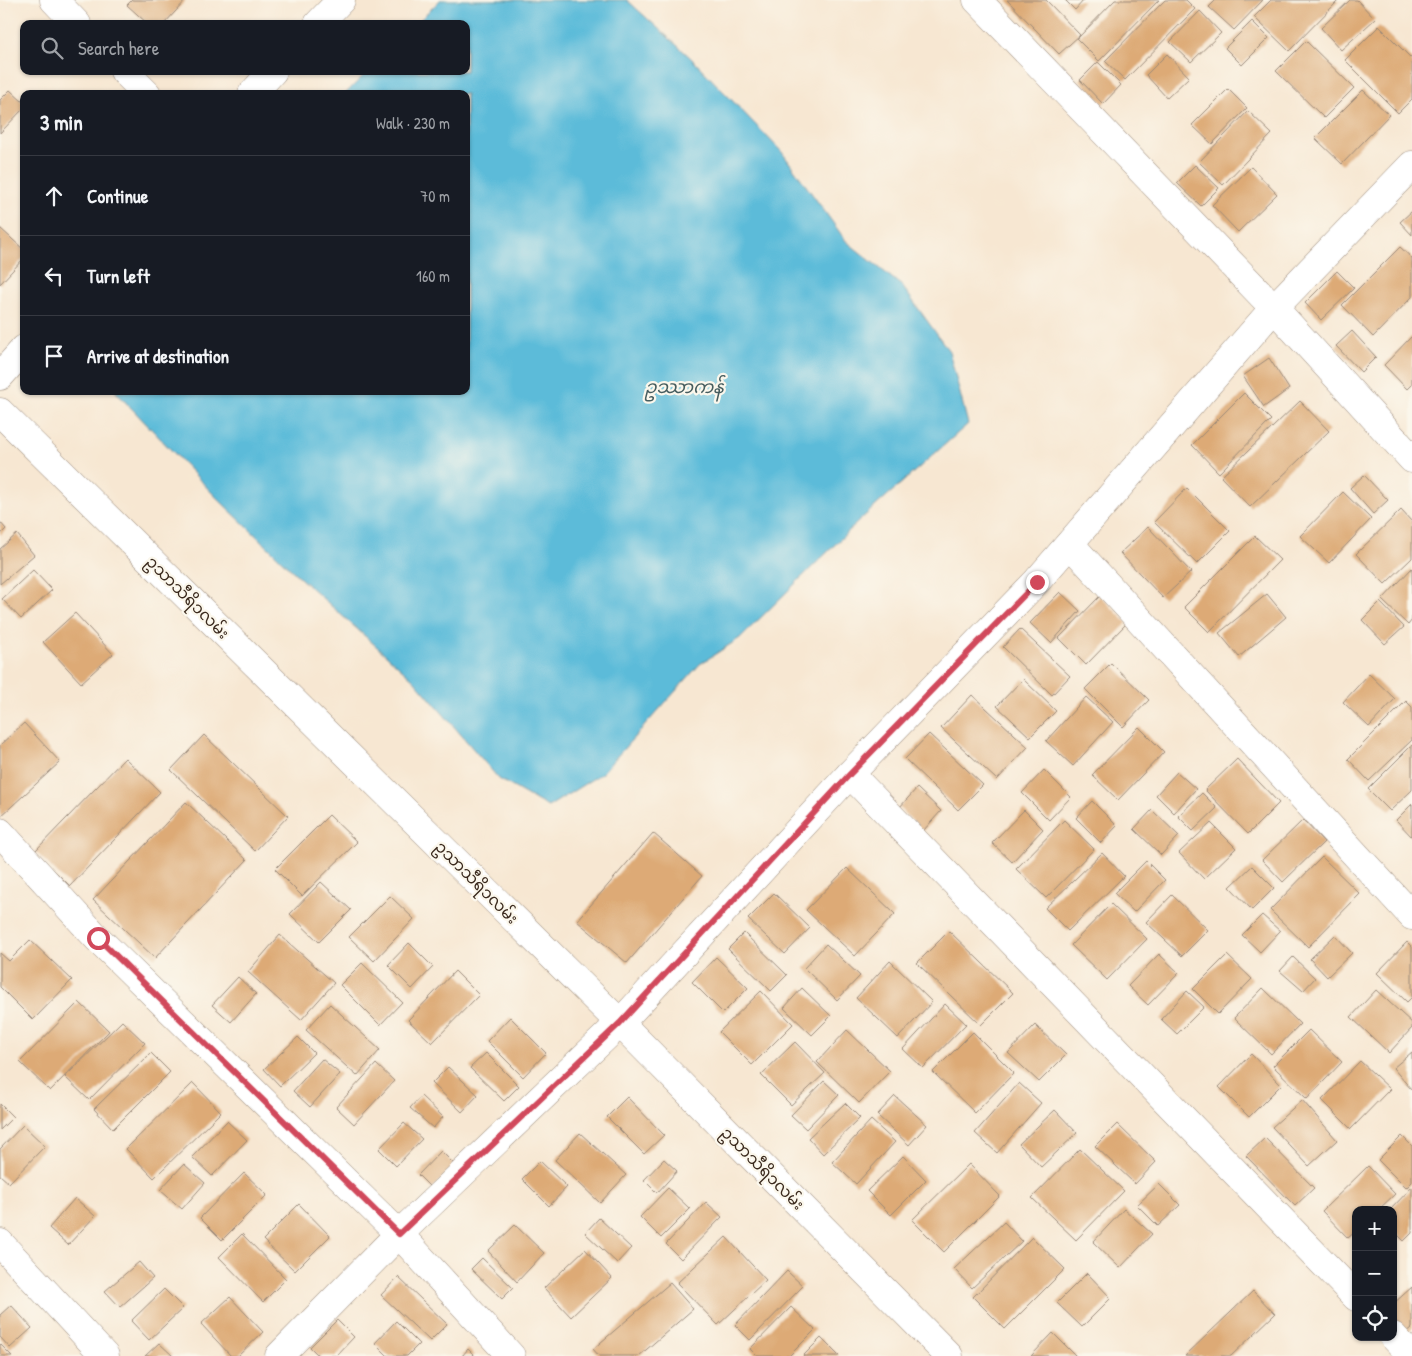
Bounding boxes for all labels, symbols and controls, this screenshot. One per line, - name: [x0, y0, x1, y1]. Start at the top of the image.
- search box: [20, 20, 470, 75]
- icon: search: [38, 34, 66, 62]
- text: Search here: [78, 35, 159, 61]
- text: 3 min: [40, 108, 83, 137]
- text: Walk · 230 m: [376, 112, 450, 134]
- icon: ahead: [40, 182, 68, 210]
- text: Continue: [87, 183, 148, 209]
- text: 70 m: [420, 185, 450, 207]
- icon: left: [40, 262, 68, 290]
- text: Turn left: [87, 263, 150, 289]
- text: 160 m: [416, 265, 450, 287]
- icon: arrive: [40, 342, 68, 370]
- text: Arrive at destination: [87, 343, 229, 369]
- water label: ဥဿာကန်: [644, 374, 726, 402]
- street label: ဥသာသီရိ၁လမ်း: [139, 551, 234, 646]
- route end: [1026, 571, 1049, 594]
- street label: ဥသာသီရိ၁လမ်း: [428, 836, 523, 931]
- route start: [87, 927, 110, 950]
- street label: ဥသာသီရိ၁လမ်း: [714, 1122, 809, 1217]
- map controls: [1352, 1206, 1397, 1341]
- button: +: [1352, 1206, 1397, 1251]
- button: −: [1352, 1251, 1397, 1296]
- button: locate: [1352, 1296, 1397, 1341]

